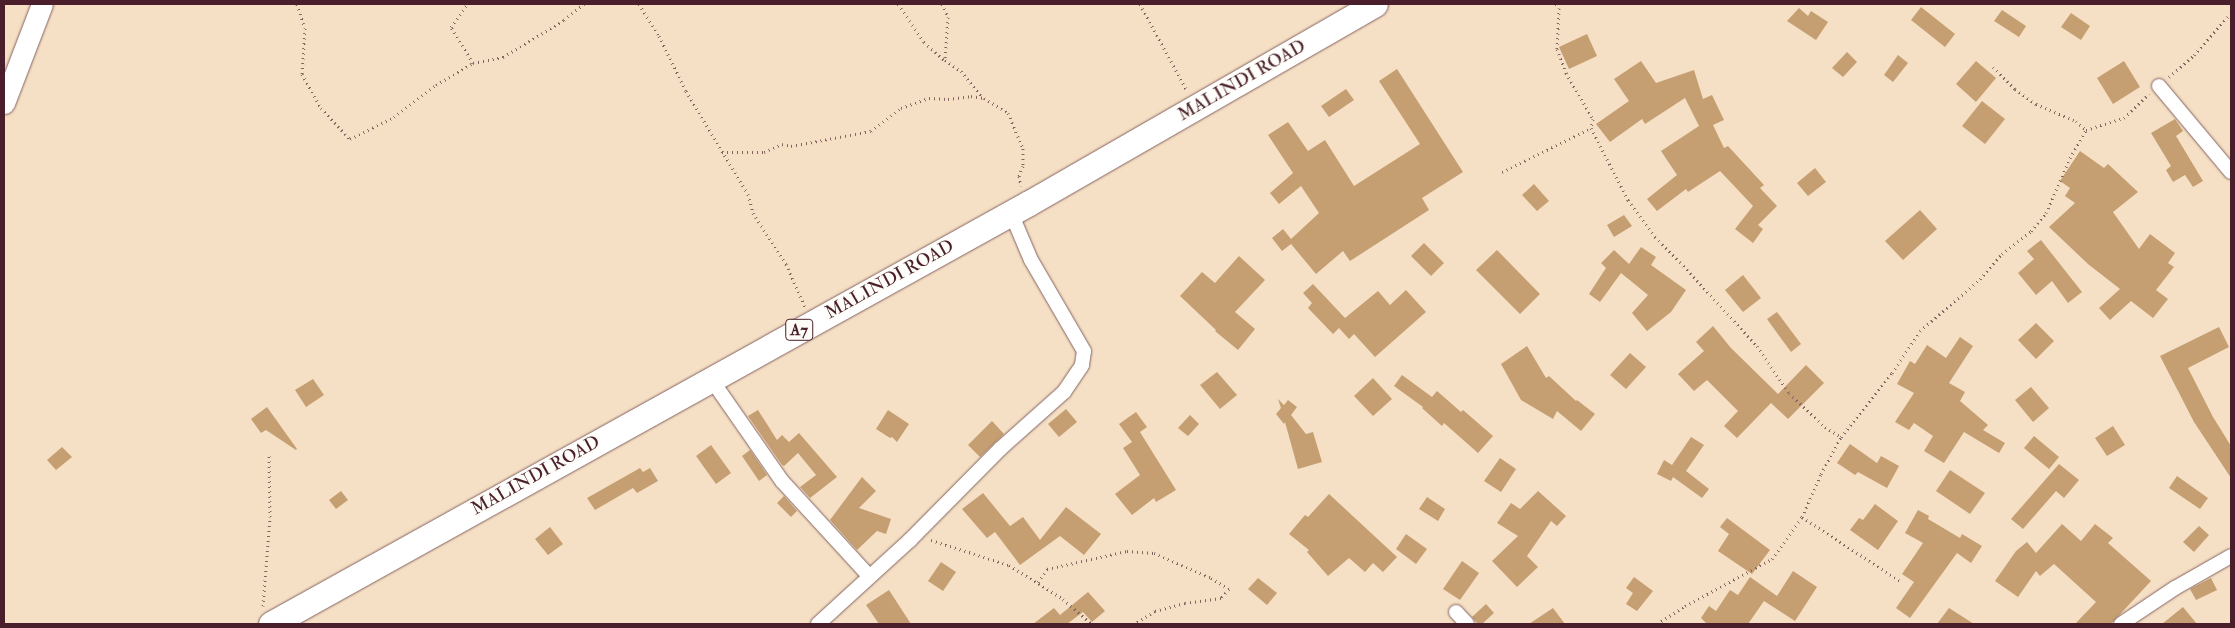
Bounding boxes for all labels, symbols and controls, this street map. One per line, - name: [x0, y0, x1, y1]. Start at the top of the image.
- street label: MALINDI ROAD: [1174, 36, 1310, 126]
- street label: MALINDI ROAD: [822, 236, 958, 324]
- road number: A7: [784, 316, 814, 344]
- street label: MALINDI ROAD: [468, 432, 604, 520]

